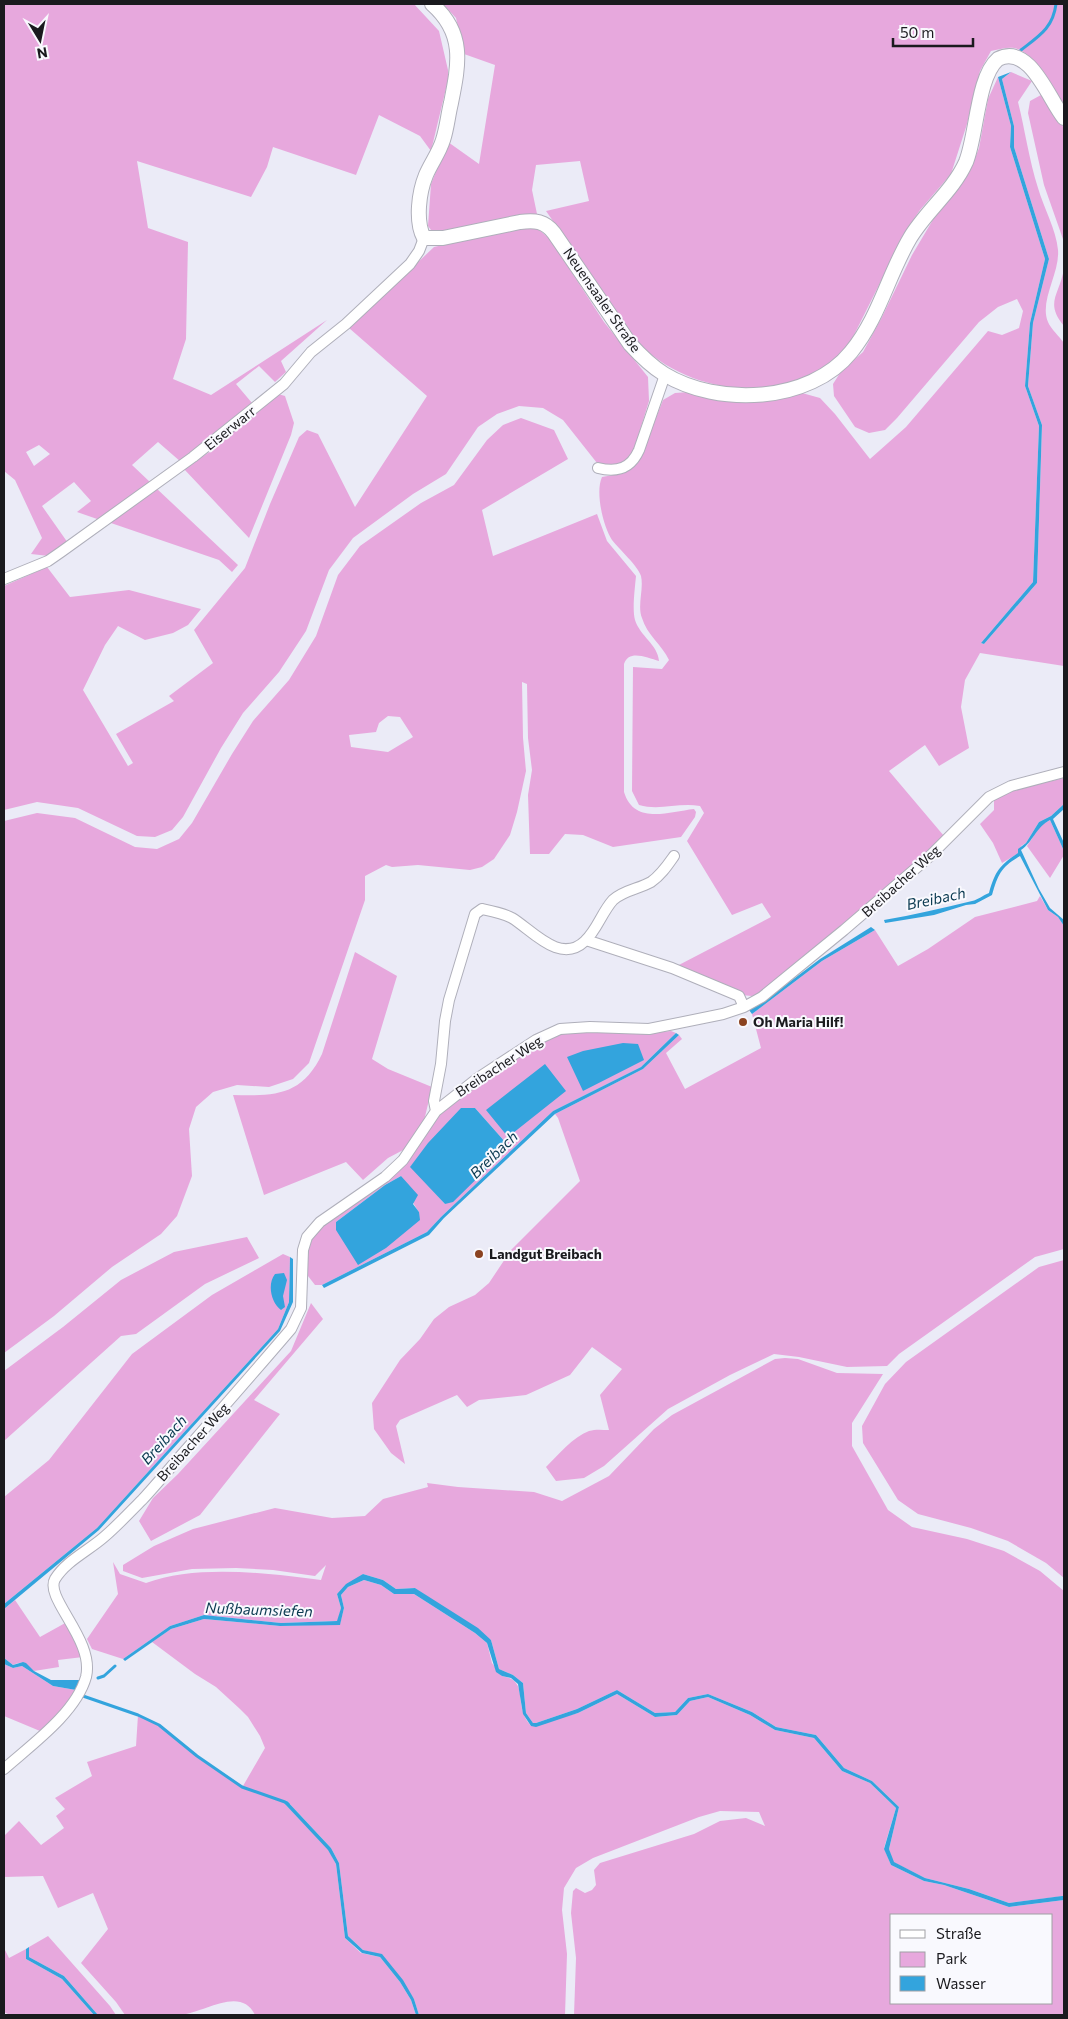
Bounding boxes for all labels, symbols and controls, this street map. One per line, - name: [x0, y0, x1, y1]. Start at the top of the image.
- north arrow: [15, 15, 65, 65]
- scale bar: [893, 15, 973, 47]
- text: 50 m: [900, 23, 934, 41]
- text: N: [36, 44, 49, 63]
- street label: Neuensaaler Straße: [560, 244, 645, 355]
- street label: Eiserwarr: [201, 402, 259, 453]
- street label: Breibacher Weg: [858, 841, 944, 921]
- water label: Breibach: [905, 884, 967, 914]
- place label: Oh Maria Hilf!: [753, 1013, 844, 1030]
- marker: Oh Maria Hilf!: [737, 1016, 749, 1028]
- street label: Breibacher Weg: [452, 1031, 546, 1100]
- water label: Breibach: [466, 1127, 521, 1182]
- place label: Landgut Breibach: [489, 1245, 602, 1262]
- marker: Landgut Breibach: [473, 1248, 485, 1260]
- street label: Breibacher Weg: [153, 1399, 233, 1484]
- water label: Breibach: [137, 1411, 190, 1468]
- water label: Nußbaumsiefen: [205, 1598, 313, 1620]
- legend: [890, 1914, 1053, 2004]
- text: Straße: [936, 1924, 982, 1942]
- text: Park: [936, 1949, 967, 1967]
- text: Wasser: [936, 1974, 986, 1992]

